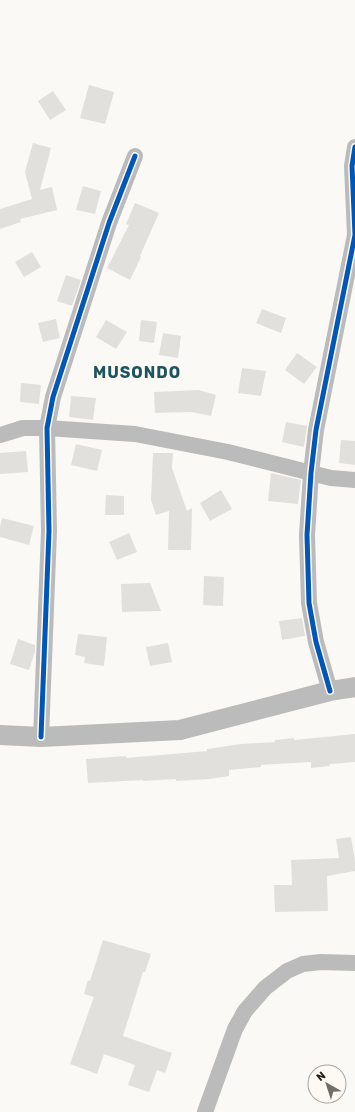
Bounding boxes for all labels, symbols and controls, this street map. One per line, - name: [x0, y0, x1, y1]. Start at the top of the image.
- district label: MUSONDO: [93, 363, 181, 382]
- north arrow: [307, 1064, 347, 1104]
- text: N: [314, 1069, 328, 1084]

